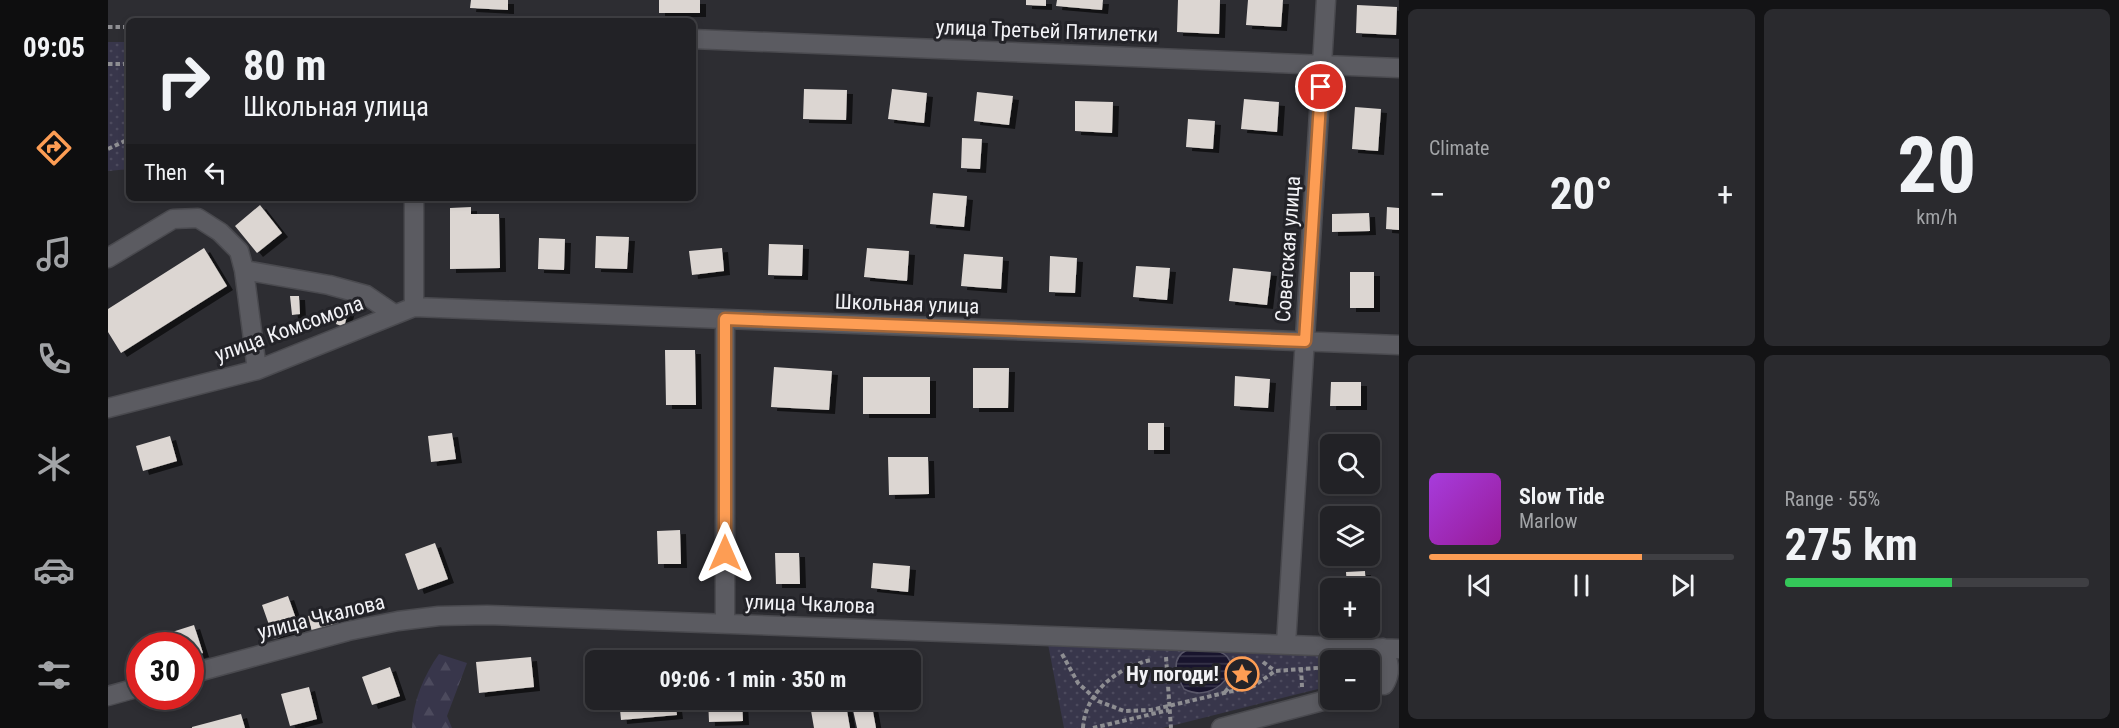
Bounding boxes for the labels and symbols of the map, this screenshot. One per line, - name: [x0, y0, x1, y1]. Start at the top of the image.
- street label: улица Третьей Пятилетки: [935, 15, 1159, 47]
- pin: [1295, 61, 1346, 112]
- street label: Советская улица: [1271, 175, 1305, 323]
- street label: Школьная улица: [834, 289, 980, 319]
- street label: улица Комсомола: [212, 291, 366, 367]
- position arrow: [693, 521, 757, 585]
- street label: улица Чкалова: [255, 590, 387, 644]
- street label: улица Чкалова: [744, 590, 876, 618]
- speed limit sign: 30: [126, 632, 204, 710]
- place icon: Ну погоди!: [1224, 656, 1260, 692]
- place label: Ну погоди!: [1126, 662, 1219, 686]

